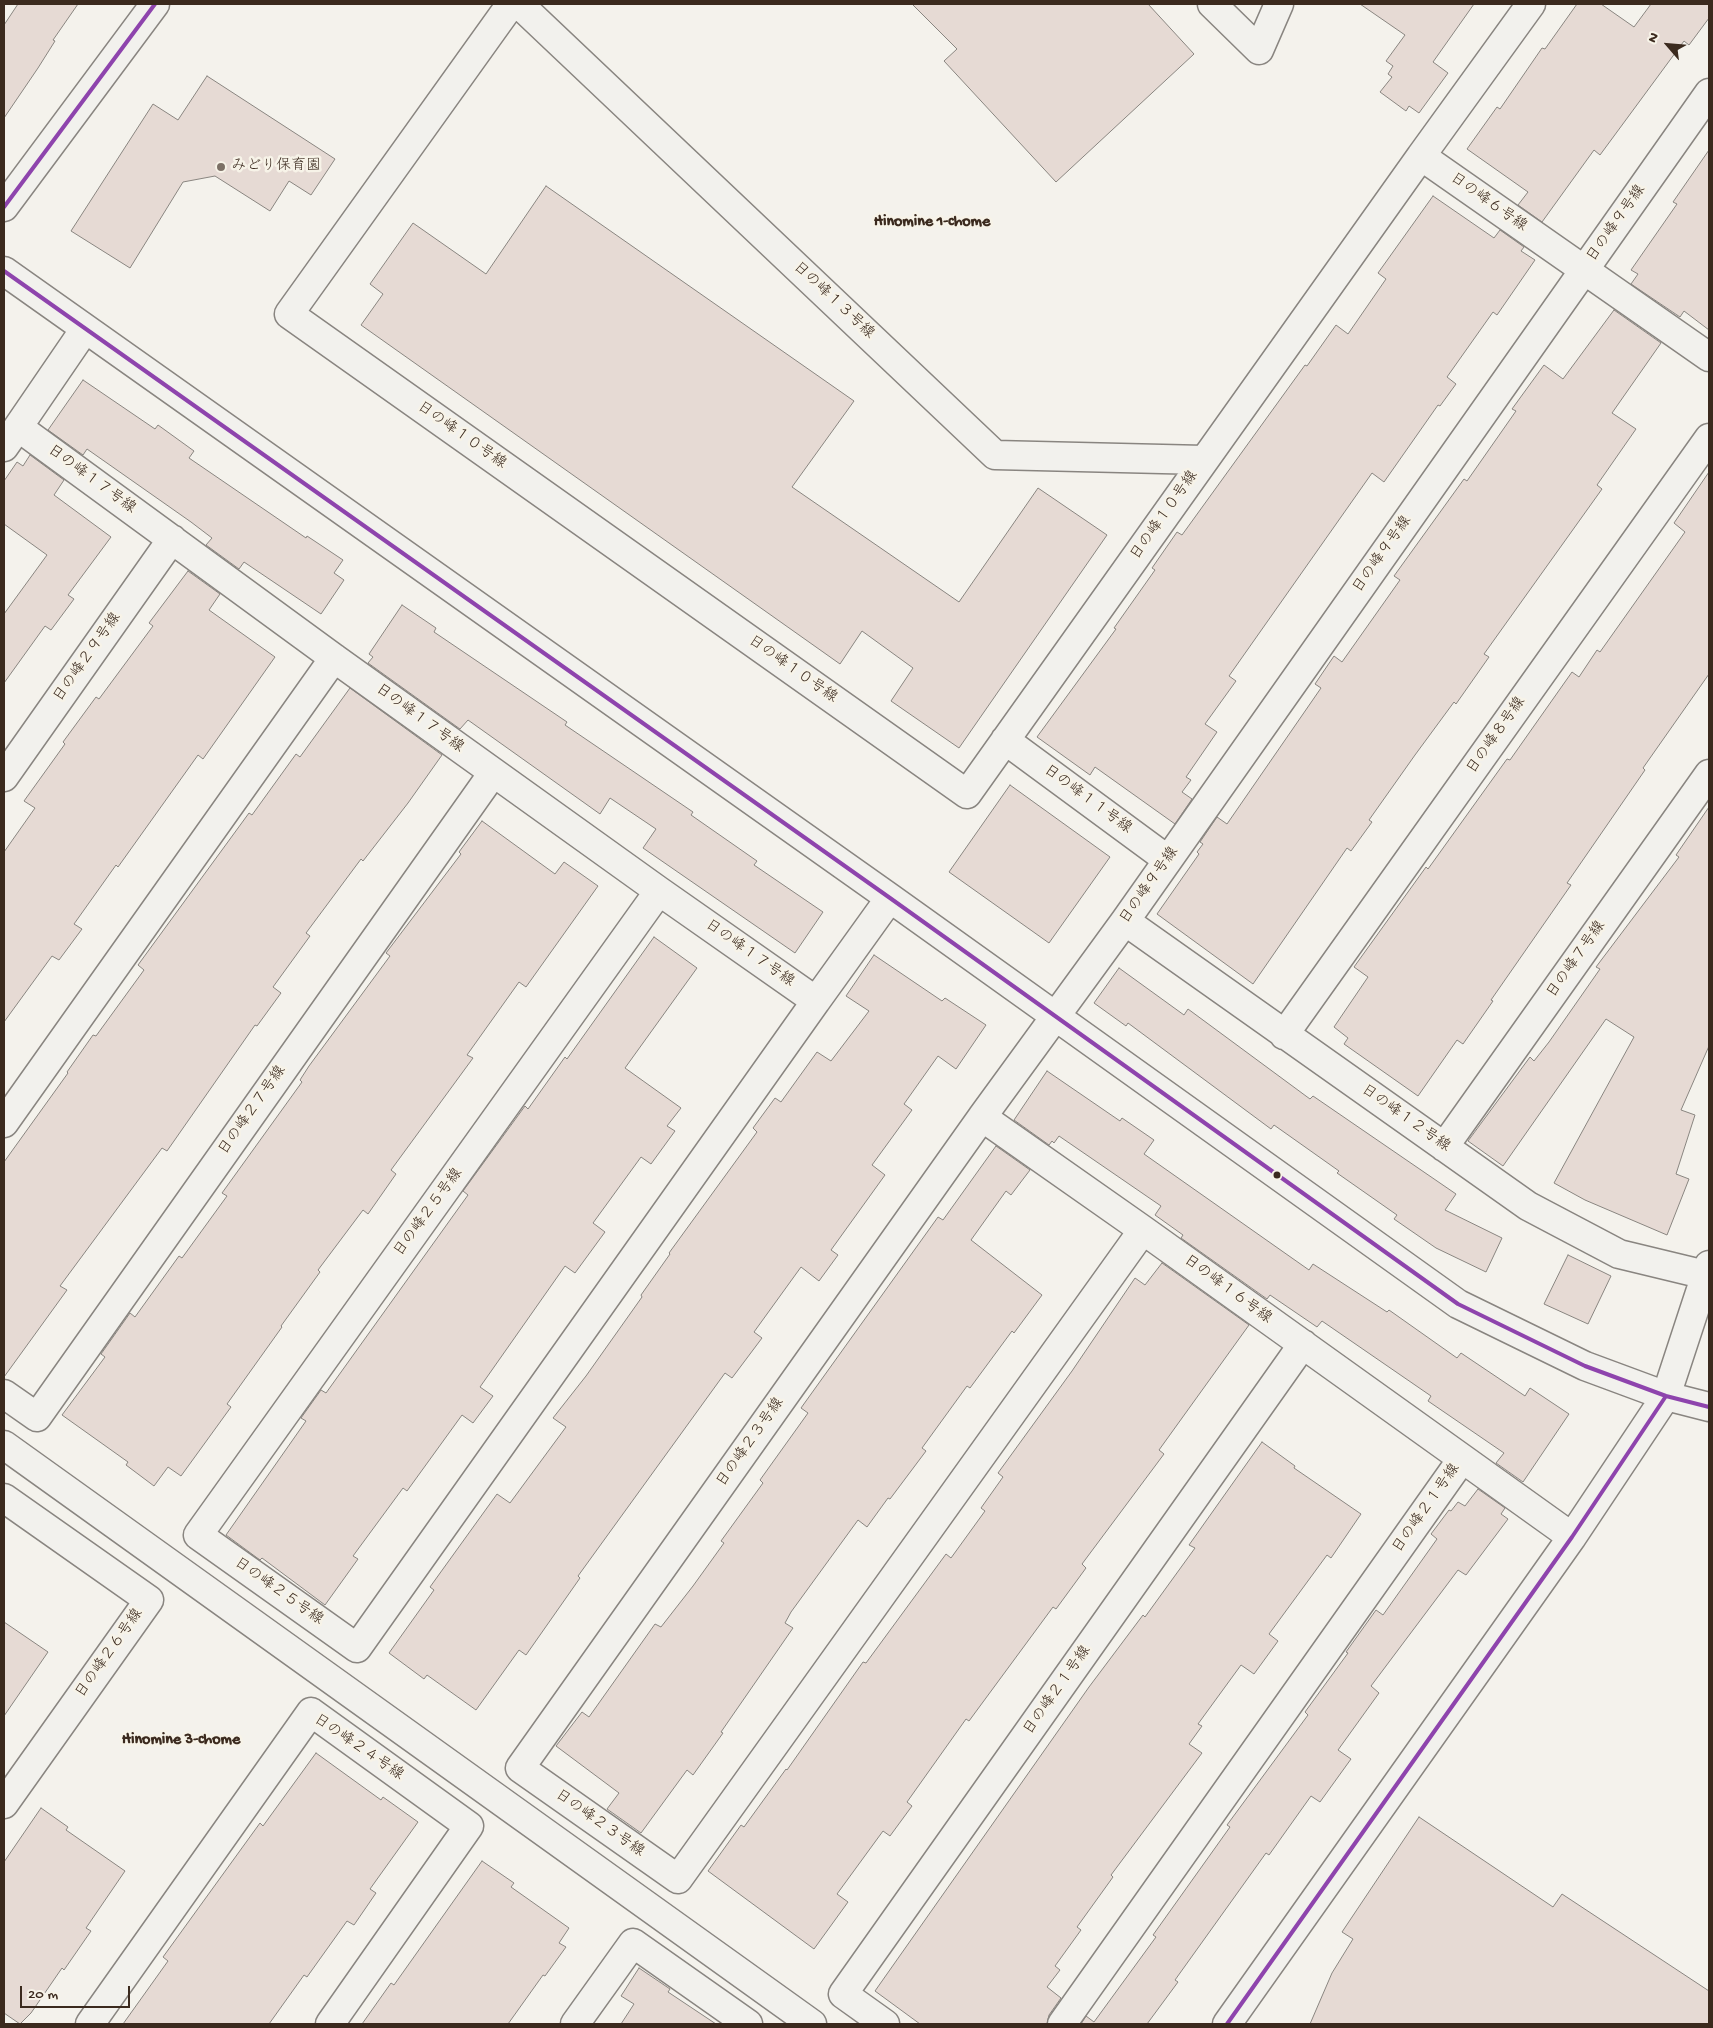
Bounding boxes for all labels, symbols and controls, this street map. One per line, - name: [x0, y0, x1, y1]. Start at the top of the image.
- north arrow: [1643, 20, 1693, 70]
- text: N: [1645, 30, 1664, 46]
- place label: みどり保育園: [231, 158, 321, 176]
- marker: みどり保育園: [215, 161, 227, 173]
- street label: 日の峰６号線: [1446, 170, 1530, 236]
- street label: 日の峰９号線: [1584, 182, 1650, 266]
- district label: Hinomine 1-chome: [874, 213, 990, 233]
- street label: 日の峰１３号線: [788, 259, 878, 343]
- street label: 日の峰１０号線: [413, 399, 509, 473]
- street label: 日の峰１７号線: [43, 442, 139, 518]
- street label: 日の峰１０号線: [1128, 468, 1202, 564]
- street label: 日の峰９号線: [1350, 513, 1416, 597]
- street label: 日の峰２９号線: [51, 610, 125, 706]
- street label: 日の峰１０号線: [744, 633, 840, 707]
- street label: 日の峰１７号線: [371, 681, 467, 757]
- street label: 日の峰８号線: [1464, 694, 1530, 778]
- street label: 日の峰１１号線: [1039, 762, 1135, 838]
- street label: 日の峰９号線: [1117, 844, 1183, 928]
- street label: 日の峰１７号線: [701, 917, 797, 991]
- street label: 日の峰７号線: [1544, 918, 1610, 1002]
- street label: 日の峰２７号線: [216, 1063, 290, 1159]
- street label: 日の峰１２号線: [1357, 1082, 1453, 1156]
- street label: 日の峰２５号線: [391, 1165, 467, 1261]
- unlabelled marker: [1272, 1170, 1282, 1180]
- street label: 日の峰１６号線: [1179, 1252, 1275, 1328]
- street label: 日の峰２３号線: [714, 1395, 788, 1491]
- street label: 日の峰２１号線: [1390, 1461, 1464, 1557]
- street label: 日の峰２５号線: [230, 1555, 326, 1629]
- street label: 日の峰２６号線: [73, 1606, 147, 1702]
- street label: 日の峰２１号線: [1021, 1643, 1095, 1739]
- street label: 日の峰２４号線: [309, 1711, 407, 1785]
- district label: Hinomine 3-chome: [122, 1731, 240, 1751]
- street label: 日の峰２３号線: [551, 1787, 647, 1861]
- scale bar: [22, 1976, 132, 2008]
- text: 20 m: [28, 1986, 58, 2004]

